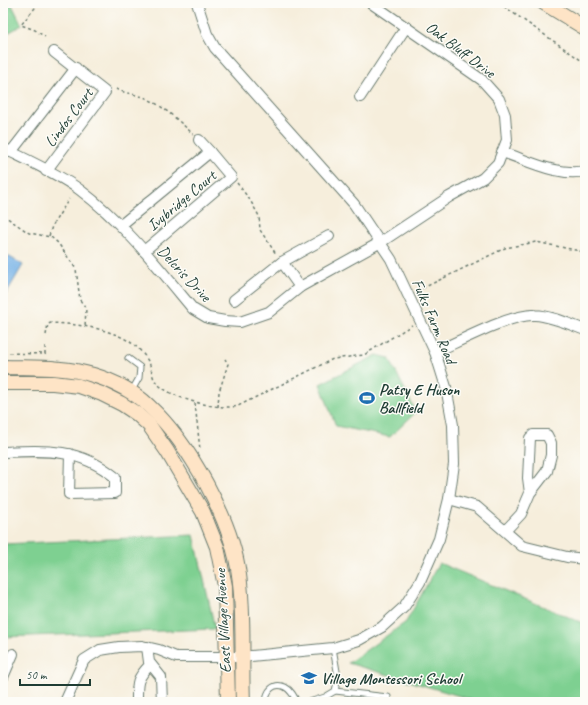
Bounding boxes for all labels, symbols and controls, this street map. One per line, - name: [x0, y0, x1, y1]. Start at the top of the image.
- street label: Oak Bluff Drive: [422, 17, 501, 84]
- street label: Lindos Court: [40, 83, 98, 151]
- street label: Ivybridge Court: [143, 165, 221, 235]
- street label: Delcris Drive: [153, 241, 217, 307]
- street label: Fulks Farm Road: [407, 276, 462, 369]
- place label: Patsy E Huson Ballfield: [379, 380, 460, 418]
- sports icon: Patsy E Huson Ballfield: [358, 389, 376, 407]
- street label: East Village Avenue: [210, 566, 236, 674]
- scale bar: [20, 661, 90, 687]
- text: 50 m: [26, 667, 48, 683]
- school or university icon: Village Montessori School: [300, 669, 318, 687]
- place label: Village Montessori School: [321, 669, 464, 689]

